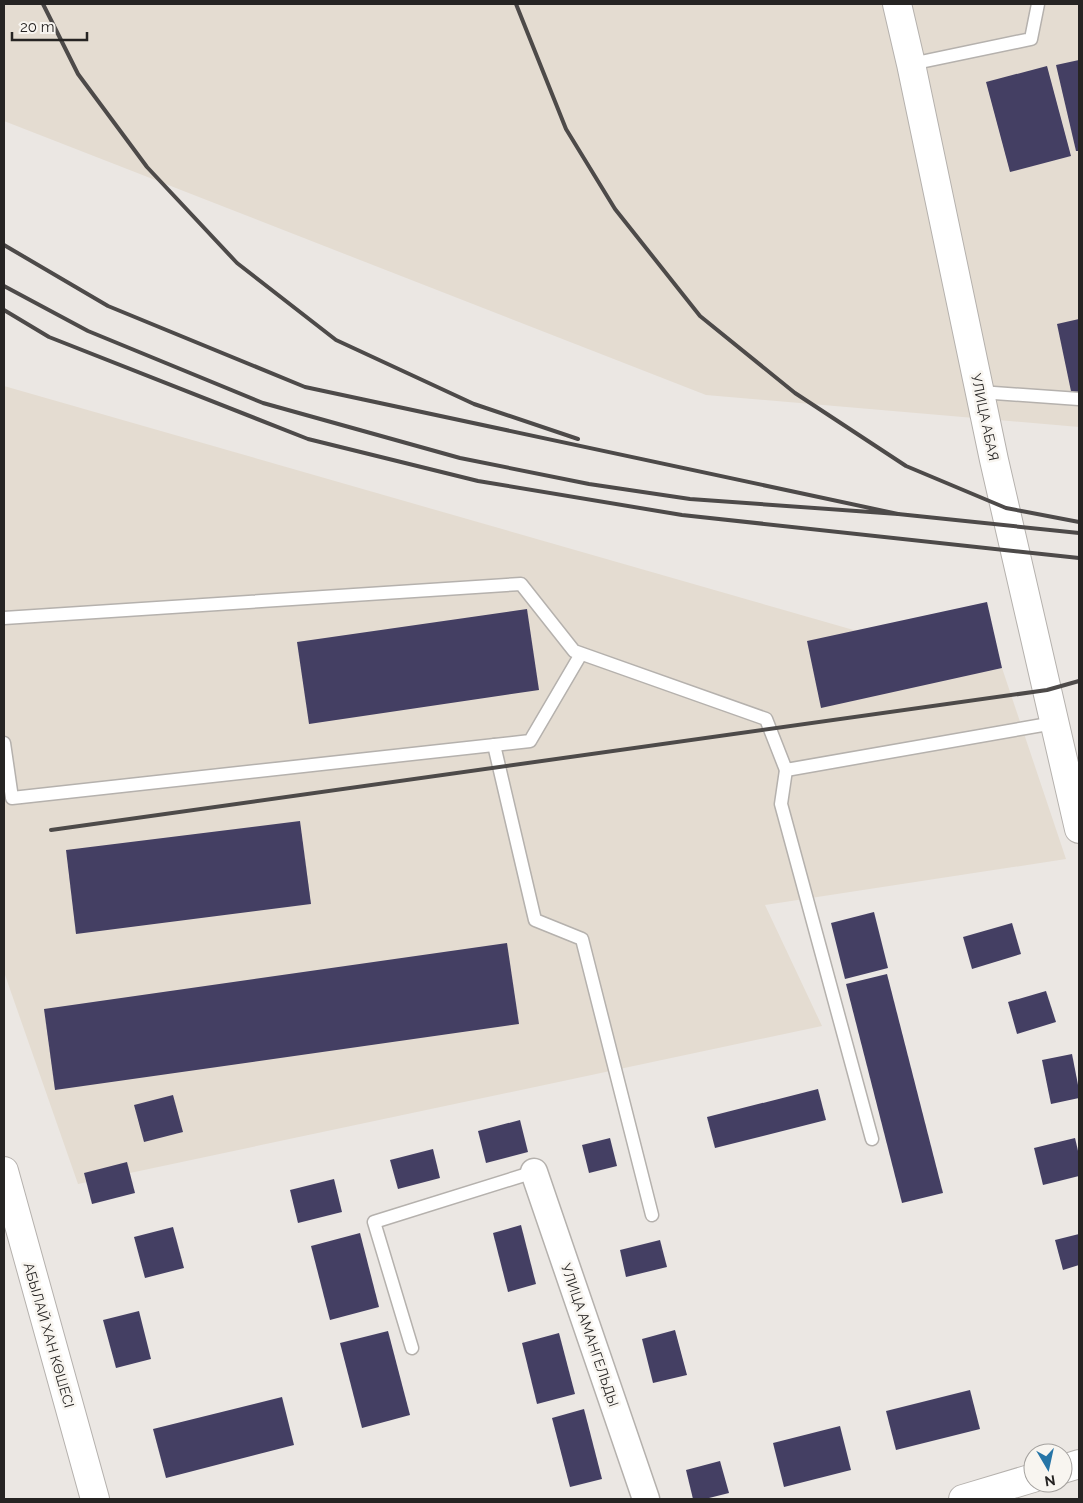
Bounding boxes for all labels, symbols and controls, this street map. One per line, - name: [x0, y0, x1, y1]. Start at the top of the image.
- scale bar: [12, 10, 88, 42]
- text: 20 m: [20, 18, 55, 36]
- street label: УЛИЦА АБАЯ: [968, 372, 1002, 462]
- street label: АБЫЛАЙ ХАН КӨШЕСІ: [21, 1260, 78, 1409]
- street label: УЛИЦА АМАНГЕЛЬДЫ: [558, 1261, 622, 1409]
- north arrow: [1023, 1443, 1073, 1493]
- text: N: [1044, 1472, 1057, 1490]

